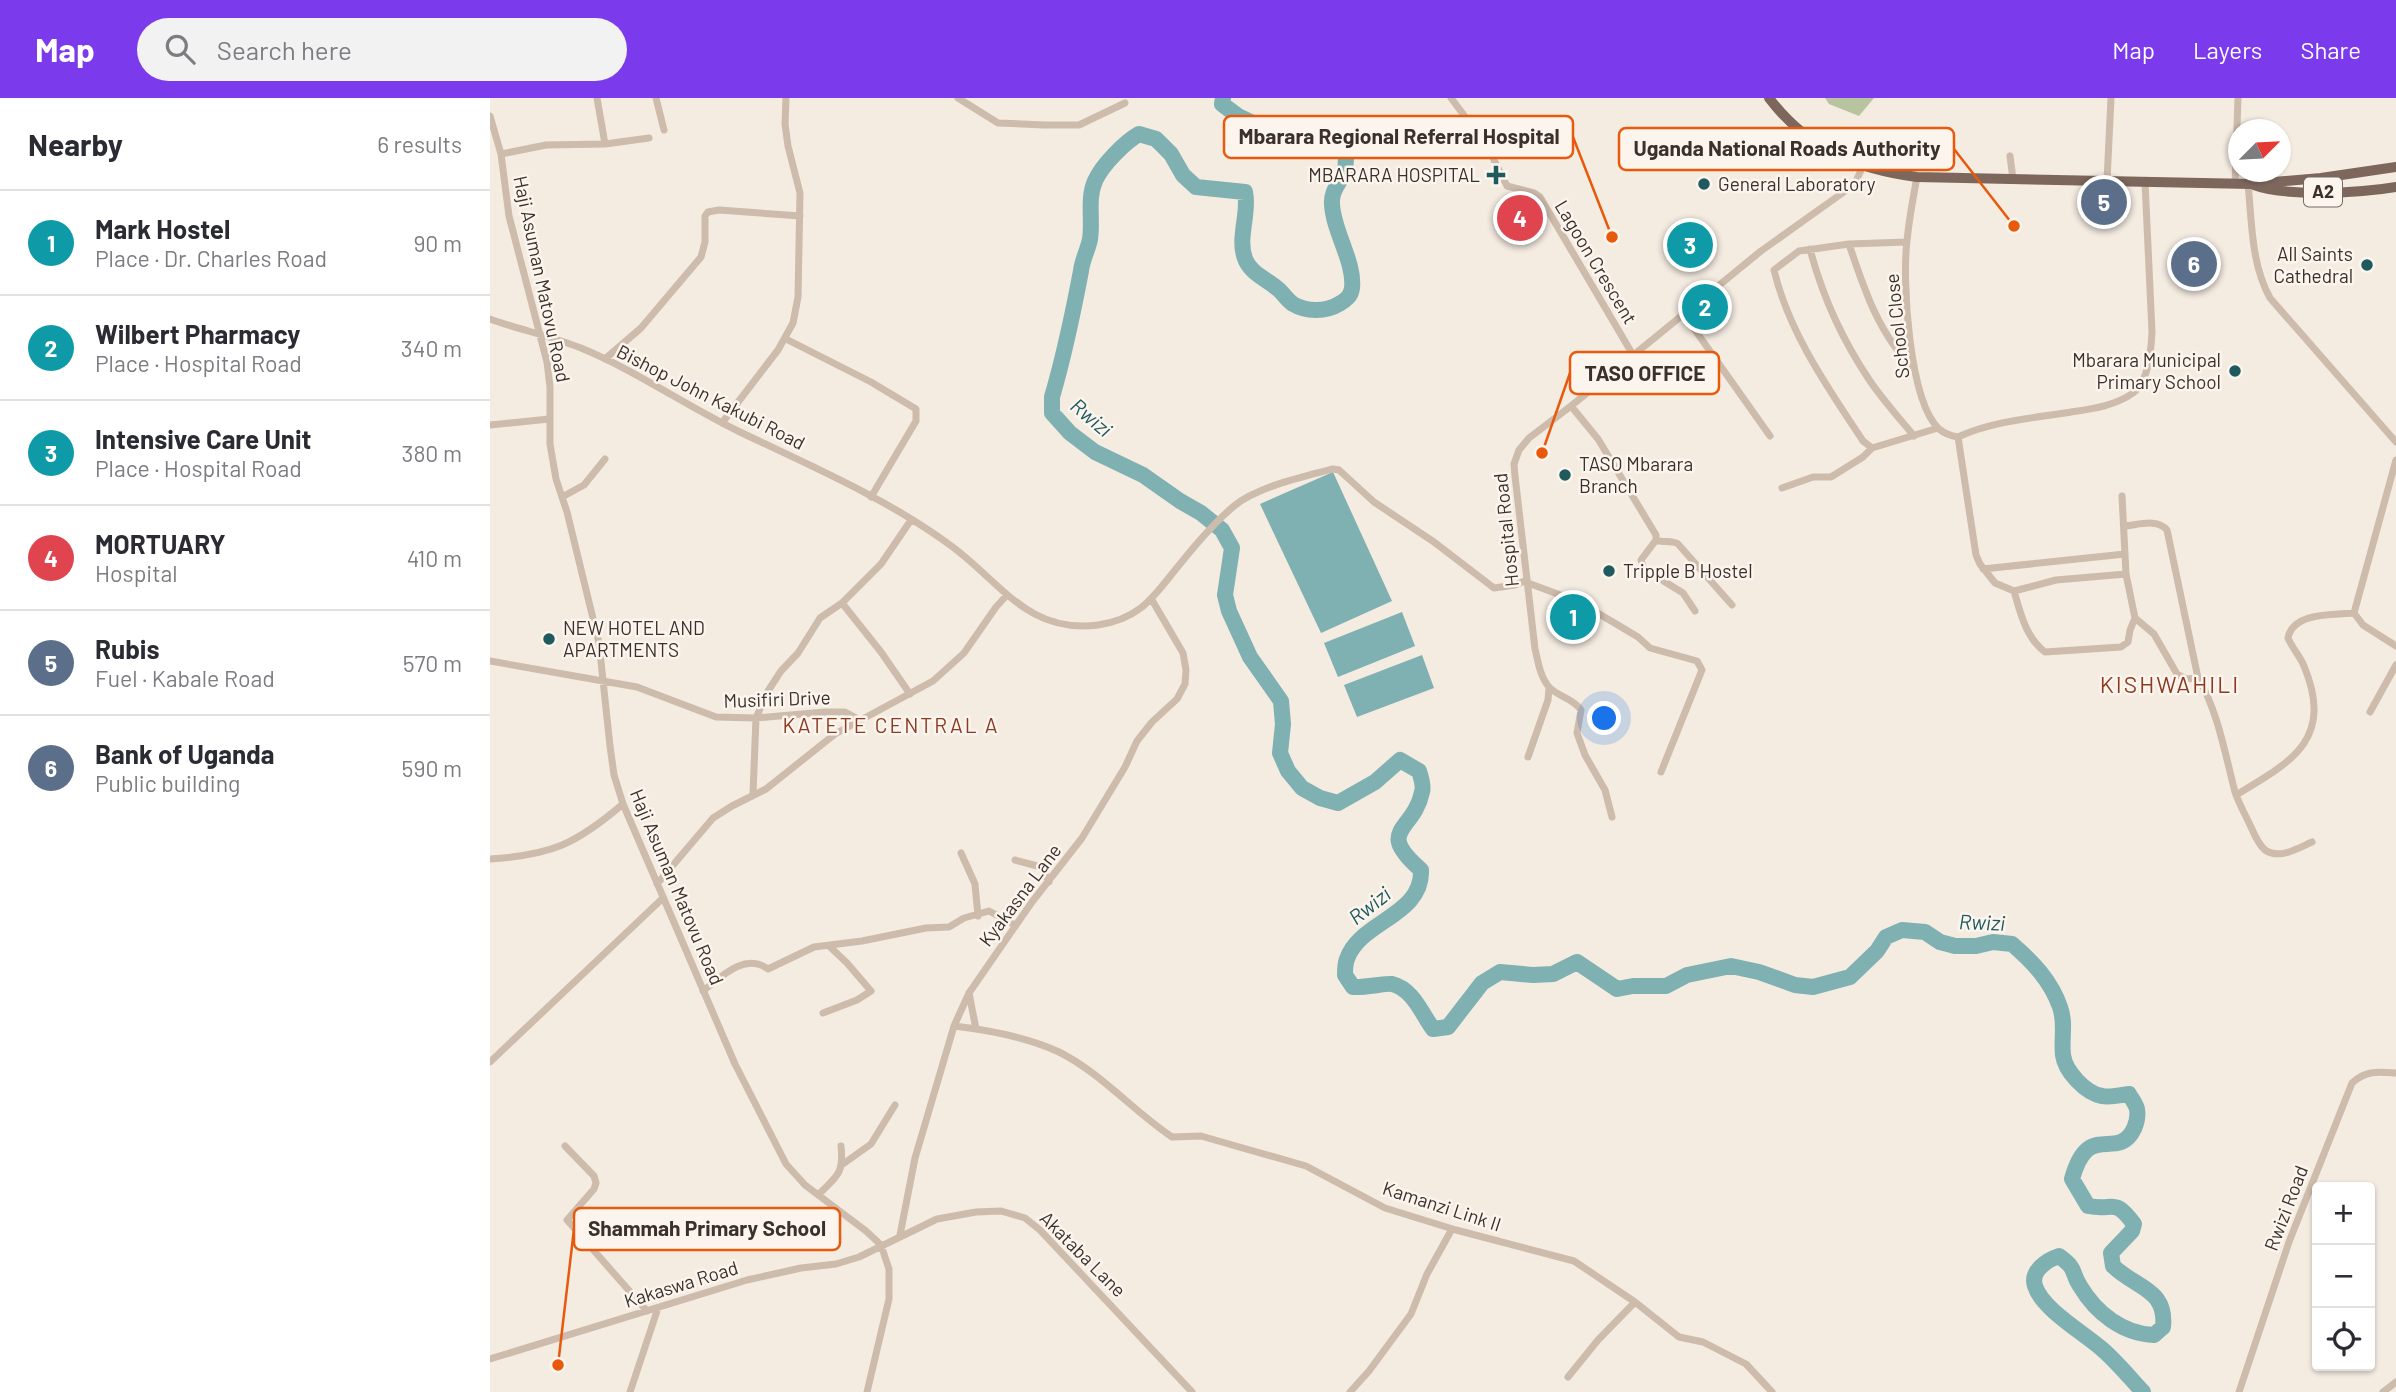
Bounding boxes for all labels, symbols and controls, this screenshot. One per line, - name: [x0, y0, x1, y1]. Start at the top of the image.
- search box: [137, 18, 627, 81]
- text: Map: [35, 29, 95, 69]
- icon: search: [161, 30, 199, 68]
- text: Search here: [217, 34, 352, 65]
- text: Map: [2112, 35, 2155, 64]
- text: Layers: [2193, 35, 2262, 64]
- text: Share: [2300, 35, 2361, 64]
- callout: Mbarara Regional Referral Hospital: [1224, 116, 1573, 158]
- north arrow: [2228, 119, 2291, 182]
- text: Mbarara Regional Referral Hospital: [1238, 123, 1560, 148]
- text: Nearby: [28, 126, 123, 162]
- callout: Uganda National Roads Authority: [1619, 128, 1954, 170]
- text: 6 results: [377, 130, 462, 158]
- text: Uganda National Roads Authority: [1633, 135, 1941, 160]
- place label: MBARARA HOSPITAL: [1308, 163, 1480, 186]
- marker: MBARARA HOSPITAL: [1486, 165, 1506, 185]
- place label: General Laboratory: [1718, 172, 1876, 195]
- street label: Haji Asuman Matovu Road: [509, 174, 576, 384]
- marker: General Laboratory: [1696, 176, 1712, 192]
- pin: 5: [2081, 176, 2127, 228]
- road number: A2: [2304, 178, 2342, 206]
- pin: 4: [1497, 192, 1543, 244]
- street label: Lagoon Crescent: [1551, 196, 1642, 328]
- text: Mark Hostel: [95, 213, 230, 244]
- pin: 3: [1667, 219, 1713, 271]
- text: 1: [47, 229, 55, 257]
- text: 90 m: [413, 229, 462, 257]
- pin: 6: [2171, 238, 2217, 290]
- place label: All Saints Cathedral: [2273, 242, 2353, 287]
- text: Place · Dr. Charles Road: [95, 244, 327, 272]
- marker: All Saints Cathedral: [2359, 257, 2375, 273]
- street label: School Close: [1880, 272, 1913, 380]
- pin: 2: [1682, 281, 1728, 333]
- text: Wilbert Pharmacy: [95, 318, 300, 349]
- text: 2: [45, 334, 57, 362]
- text: 340 m: [401, 334, 462, 362]
- street label: Bishop John Kakubi Road: [613, 339, 809, 454]
- place label: Mbarara Municipal Primary School: [2072, 348, 2221, 393]
- text: Place · Hospital Road: [95, 349, 302, 377]
- callout: TASO OFFICE: [1570, 352, 1719, 394]
- text: TASO OFFICE: [1585, 360, 1705, 385]
- marker: Mbarara Municipal Primary School: [2227, 363, 2243, 379]
- water label: Rwizi: [1066, 392, 1118, 442]
- text: Intensive Care Unit: [95, 423, 311, 454]
- text: 3: [45, 439, 57, 467]
- text: 380 m: [402, 439, 462, 467]
- place label: TASO Mbarara Branch: [1579, 452, 1693, 497]
- text: Place · Hospital Road: [95, 454, 302, 482]
- marker: TASO Mbarara Branch: [1557, 467, 1573, 483]
- street label: Hospital Road: [1488, 472, 1523, 588]
- text: MORTUARY: [95, 528, 225, 559]
- text: 4: [44, 544, 58, 572]
- text: 410 m: [407, 544, 462, 572]
- text: Hospital: [95, 559, 178, 587]
- place label: Tripple B Hostel: [1623, 559, 1753, 582]
- marker: Tripple B Hostel: [1601, 563, 1617, 579]
- pin: 1: [1550, 591, 1596, 643]
- place label: NEW HOTEL AND APARTMENTS: [563, 616, 705, 661]
- marker: NEW HOTEL AND APARTMENTS: [541, 631, 557, 647]
- text: Rubis: [95, 633, 160, 664]
- text: 5: [45, 649, 57, 677]
- text: 570 m: [403, 649, 462, 677]
- text: Fuel · Kabale Road: [95, 664, 275, 692]
- district label: KISHWAHILI: [2100, 670, 2240, 698]
- street label: Musifiri Drive: [723, 685, 831, 712]
- your location: [1587, 701, 1621, 735]
- district label: KATETE CENTRAL A: [782, 712, 1000, 737]
- text: Bank of Uganda: [95, 738, 275, 769]
- text: 6: [45, 754, 57, 782]
- text: 590 m: [402, 754, 462, 782]
- text: Public building: [95, 769, 240, 797]
- street label: Haji Asuman Matovu Road: [626, 785, 729, 988]
- street label: Kyakasna Lane: [974, 839, 1066, 950]
- water label: Rwizi: [1343, 880, 1396, 929]
- water label: Rwizi: [1958, 908, 2007, 935]
- street label: Rwizi Road: [2259, 1162, 2312, 1254]
- street label: Kamanzi Link II: [1380, 1176, 1504, 1235]
- map controls: [2312, 1182, 2375, 1371]
- button: +: [2312, 1182, 2375, 1245]
- street label: Akataba Lane: [1036, 1206, 1131, 1301]
- callout: Shammah Primary School: [574, 1208, 840, 1250]
- text: Shammah Primary School: [588, 1215, 826, 1240]
- button: −: [2312, 1245, 2375, 1308]
- street label: Kakaswa Road: [621, 1255, 741, 1312]
- button: locate: [2312, 1308, 2375, 1371]

